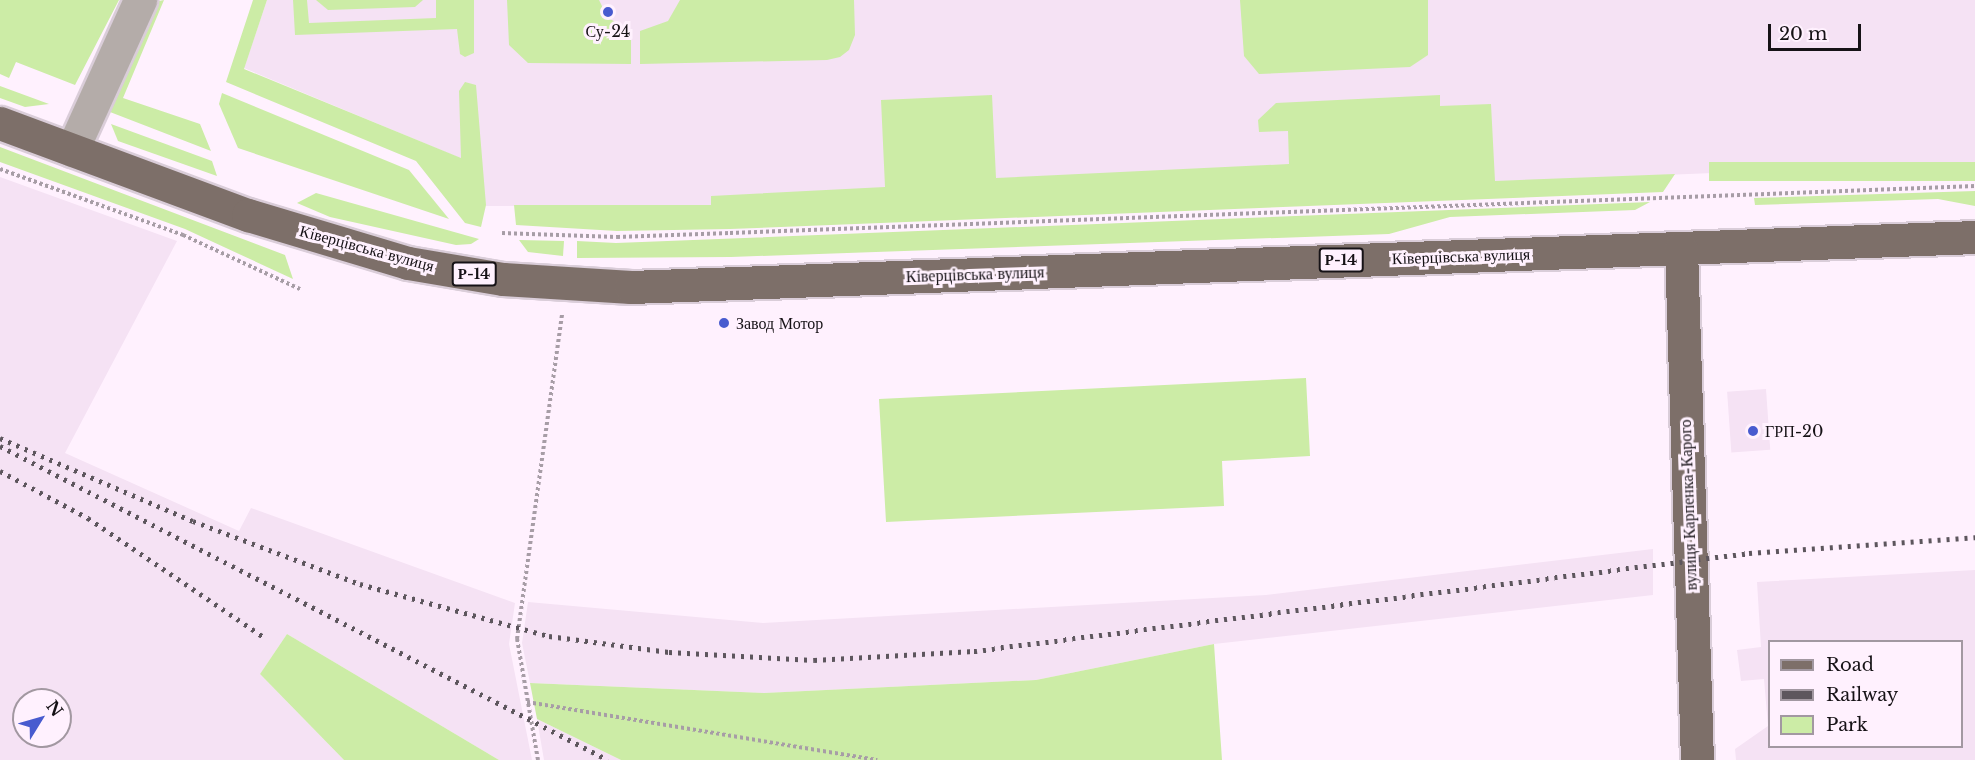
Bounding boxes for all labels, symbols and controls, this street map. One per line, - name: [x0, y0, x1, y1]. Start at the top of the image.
- marker: Су-24: [601, 5, 615, 19]
- scale bar: [1771, 12, 1864, 50]
- place label: Су-24: [586, 21, 630, 41]
- text: 20 m: [1779, 23, 1827, 45]
- street label: Ківерцівська вулиця: [298, 221, 436, 275]
- street label: Ківерцівська вулиця: [1391, 244, 1531, 268]
- road number: Р-14: [1318, 248, 1364, 272]
- road number: Р-14: [452, 262, 496, 286]
- street label: Ківерцівська вулиця: [905, 262, 1045, 286]
- place label: Завод Мотор: [736, 313, 823, 333]
- marker: Завод Мотор: [717, 316, 731, 330]
- street label: вулиця Карпенка-Карого: [1675, 419, 1701, 591]
- place label: ГРП-20: [1765, 421, 1823, 441]
- marker: ГРП-20: [1746, 424, 1760, 438]
- legend: [1768, 640, 1963, 748]
- text: Road: [1826, 654, 1874, 676]
- text: Railway: [1826, 684, 1898, 706]
- north arrow: [12, 688, 72, 748]
- text: N: [42, 696, 67, 720]
- text: Park: [1826, 714, 1868, 736]

